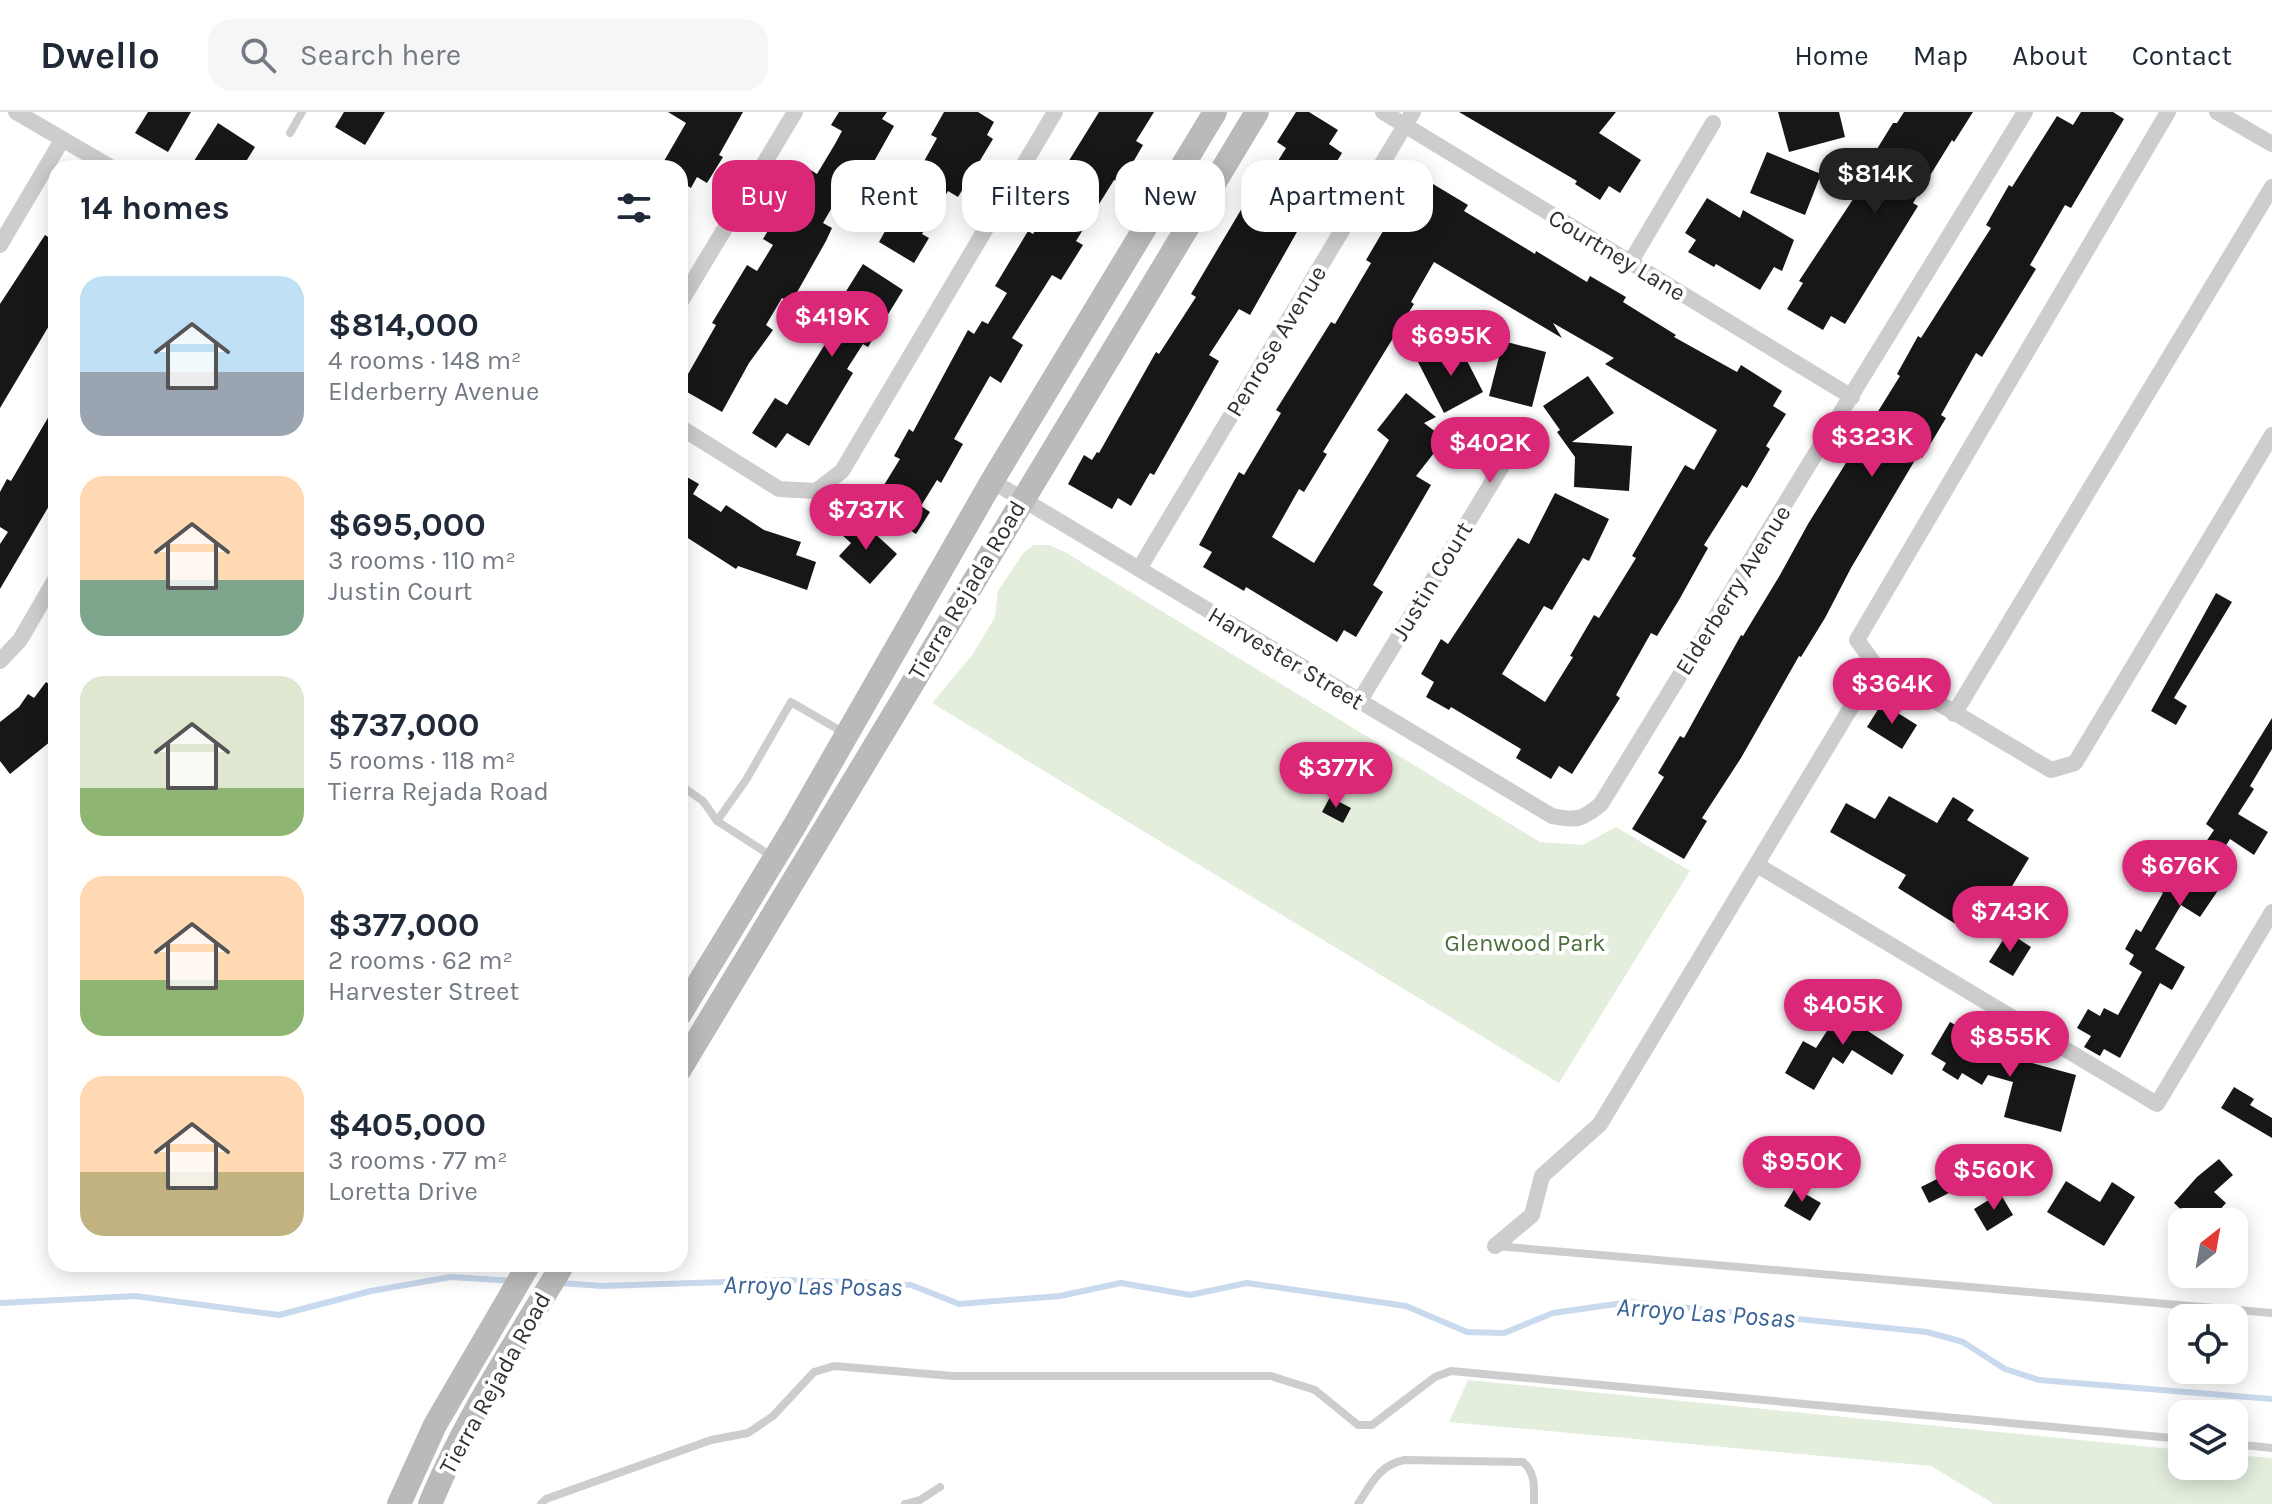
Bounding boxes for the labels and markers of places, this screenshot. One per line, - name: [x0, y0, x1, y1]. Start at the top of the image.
- pin: $814K: [1819, 148, 1931, 216]
- pin: $419K: [776, 291, 888, 359]
- pin: $695K: [1395, 310, 1507, 378]
- pin: $323K: [1816, 411, 1928, 479]
- pin: $402K: [1434, 417, 1546, 485]
- pin: $737K: [810, 484, 922, 552]
- pin: $364K: [1836, 658, 1948, 726]
- pin: $377K: [1280, 742, 1392, 810]
- pin: $676K: [2124, 840, 2236, 908]
- pin: $743K: [1954, 886, 2066, 954]
- pin: $405K: [1787, 979, 1899, 1047]
- pin: $855K: [1954, 1011, 2066, 1079]
- pin: $950K: [1746, 1136, 1858, 1204]
- pin: $560K: [1938, 1144, 2050, 1212]

